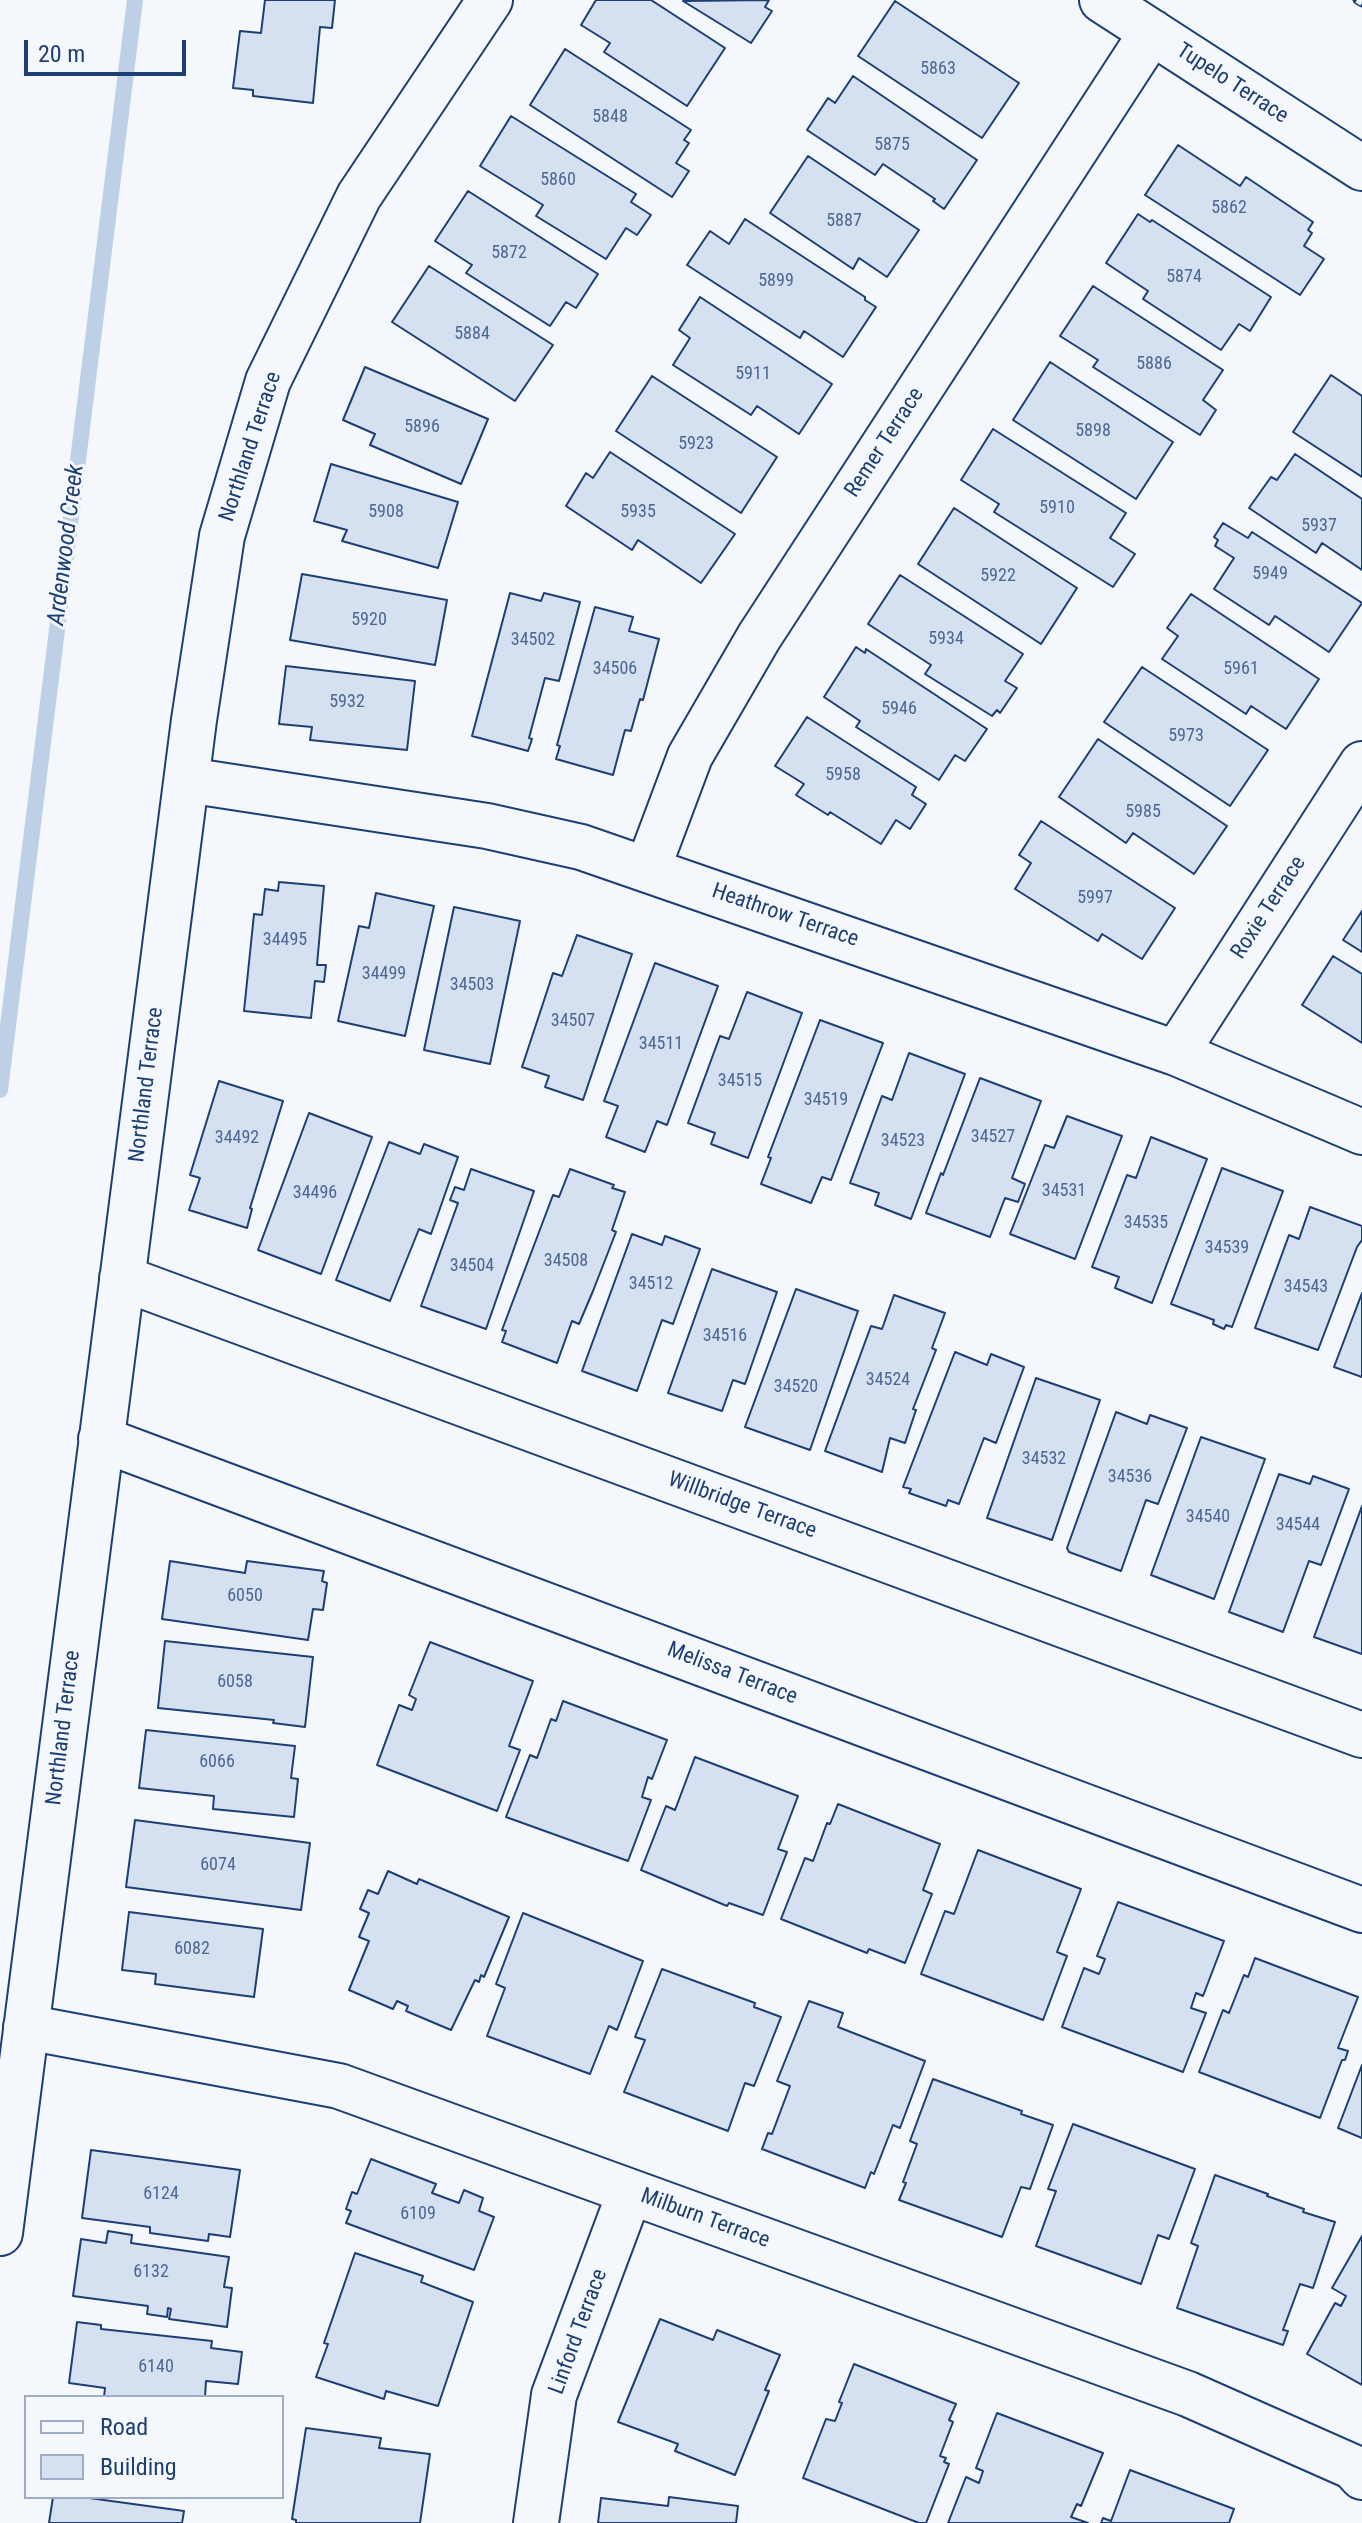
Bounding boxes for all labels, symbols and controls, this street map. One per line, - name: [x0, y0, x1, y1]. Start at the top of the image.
- scale bar: [28, 24, 190, 74]
- street label: Tupelo Terrace: [1171, 38, 1293, 130]
- text: 20 m: [38, 40, 85, 68]
- house number: 5863: [920, 58, 956, 80]
- house number: 5848: [592, 106, 628, 128]
- house number: 5875: [874, 134, 910, 156]
- house number: 5860: [540, 169, 576, 191]
- house number: 5862: [1211, 197, 1247, 219]
- house number: 5887: [826, 210, 862, 232]
- house number: 5872: [491, 242, 527, 264]
- house number: 5874: [1166, 266, 1202, 288]
- house number: 5899: [758, 270, 794, 292]
- house number: 5884: [454, 323, 490, 345]
- house number: 5886: [1136, 353, 1172, 375]
- house number: 5911: [735, 363, 771, 385]
- street label: Northland Terrace: [214, 369, 288, 525]
- street label: Remer Terrace: [840, 383, 930, 503]
- house number: 5896: [404, 416, 440, 438]
- house number: 5898: [1075, 420, 1111, 442]
- house number: 5923: [678, 433, 714, 455]
- water label: Ardenwood Creek: [43, 463, 91, 627]
- house number: 5910: [1039, 497, 1075, 519]
- house number: 5908: [368, 501, 404, 523]
- house number: 5935: [620, 501, 656, 523]
- house number: 5937: [1301, 515, 1337, 537]
- house number: 5949: [1252, 563, 1288, 585]
- house number: 5922: [980, 565, 1016, 587]
- house number: 5920: [351, 609, 387, 631]
- house number: 5934: [928, 628, 964, 650]
- house number: 34502: [511, 629, 555, 651]
- house number: 34506: [593, 658, 637, 680]
- house number: 5961: [1223, 658, 1259, 680]
- house number: 5932: [329, 691, 365, 713]
- house number: 5946: [881, 698, 917, 720]
- house number: 5973: [1168, 725, 1204, 747]
- house number: 5958: [825, 764, 861, 786]
- house number: 5985: [1125, 801, 1161, 823]
- street label: Roxie Terrace: [1226, 852, 1312, 964]
- street label: Heathrow Terrace: [708, 879, 862, 953]
- house number: 5997: [1077, 887, 1113, 909]
- house number: 34495: [263, 929, 307, 951]
- house number: 34499: [362, 963, 406, 985]
- house number: 34503: [450, 974, 494, 996]
- street label: Northland Terrace: [124, 1006, 170, 1164]
- house number: 34507: [551, 1010, 595, 1032]
- house number: 34511: [639, 1033, 683, 1055]
- house number: 34515: [718, 1070, 762, 1092]
- house number: 34519: [804, 1089, 848, 1111]
- house number: 34527: [971, 1126, 1015, 1148]
- house number: 34492: [215, 1127, 259, 1149]
- house number: 34523: [881, 1130, 925, 1152]
- house number: 34531: [1042, 1180, 1086, 1202]
- house number: 34496: [293, 1182, 337, 1204]
- house number: 34535: [1124, 1212, 1168, 1234]
- house number: 34539: [1205, 1237, 1249, 1259]
- house number: 34508: [544, 1250, 588, 1272]
- house number: 34504: [450, 1255, 494, 1277]
- house number: 34512: [629, 1273, 673, 1295]
- house number: 34543: [1284, 1276, 1328, 1298]
- house number: 34516: [703, 1325, 747, 1347]
- house number: 34524: [866, 1369, 910, 1391]
- house number: 34520: [774, 1376, 818, 1398]
- house number: 34532: [1022, 1448, 1066, 1470]
- house number: 34536: [1108, 1466, 1152, 1488]
- street label: Willbridge Terrace: [664, 1467, 820, 1545]
- house number: 34540: [1186, 1506, 1230, 1528]
- house number: 34544: [1276, 1514, 1320, 1536]
- house number: 6050: [227, 1585, 263, 1607]
- street label: Melissa Terrace: [663, 1637, 801, 1711]
- street label: Northland Terrace: [41, 1649, 87, 1807]
- house number: 6058: [217, 1671, 253, 1693]
- house number: 6066: [199, 1751, 235, 1773]
- house number: 6074: [200, 1854, 236, 1876]
- house number: 6082: [174, 1938, 210, 1960]
- house number: 6124: [143, 2183, 179, 2205]
- street label: Milburn Terrace: [637, 2183, 773, 2255]
- house number: 6109: [400, 2203, 436, 2225]
- house number: 6132: [133, 2261, 169, 2283]
- street label: Linford Terrace: [544, 2266, 614, 2398]
- house number: 6140: [138, 2356, 174, 2378]
- legend: [24, 2395, 284, 2499]
- text: Road: [100, 2413, 148, 2441]
- text: Building: [100, 2453, 177, 2481]

